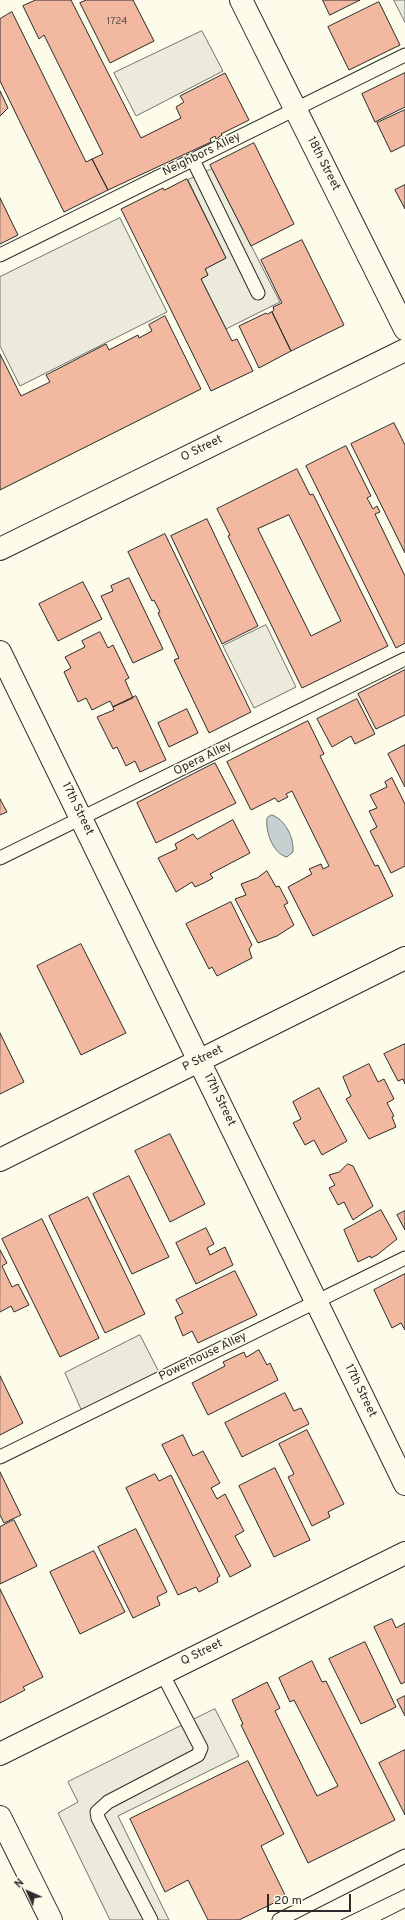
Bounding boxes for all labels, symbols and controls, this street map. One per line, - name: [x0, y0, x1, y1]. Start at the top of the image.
- house number: 1724: [107, 16, 127, 28]
- street label: Neighbors Alley: [161, 130, 243, 180]
- street label: 18th Street: [303, 135, 343, 193]
- street label: O Street: [179, 433, 225, 465]
- street label: Opera Alley: [172, 739, 234, 779]
- street label: 17th Street: [58, 780, 96, 838]
- street label: P Street: [180, 1043, 226, 1075]
- street label: 17th Street: [200, 1071, 238, 1129]
- street label: Powerhouse Alley: [157, 1329, 249, 1385]
- street label: 17th Street: [341, 1362, 379, 1420]
- street label: Q Street: [179, 1637, 225, 1669]
- north arrow: [8, 1872, 48, 1912]
- text: N: [12, 1876, 27, 1891]
- scale bar: [269, 1886, 353, 1912]
- text: 20 m: [274, 1893, 302, 1909]

